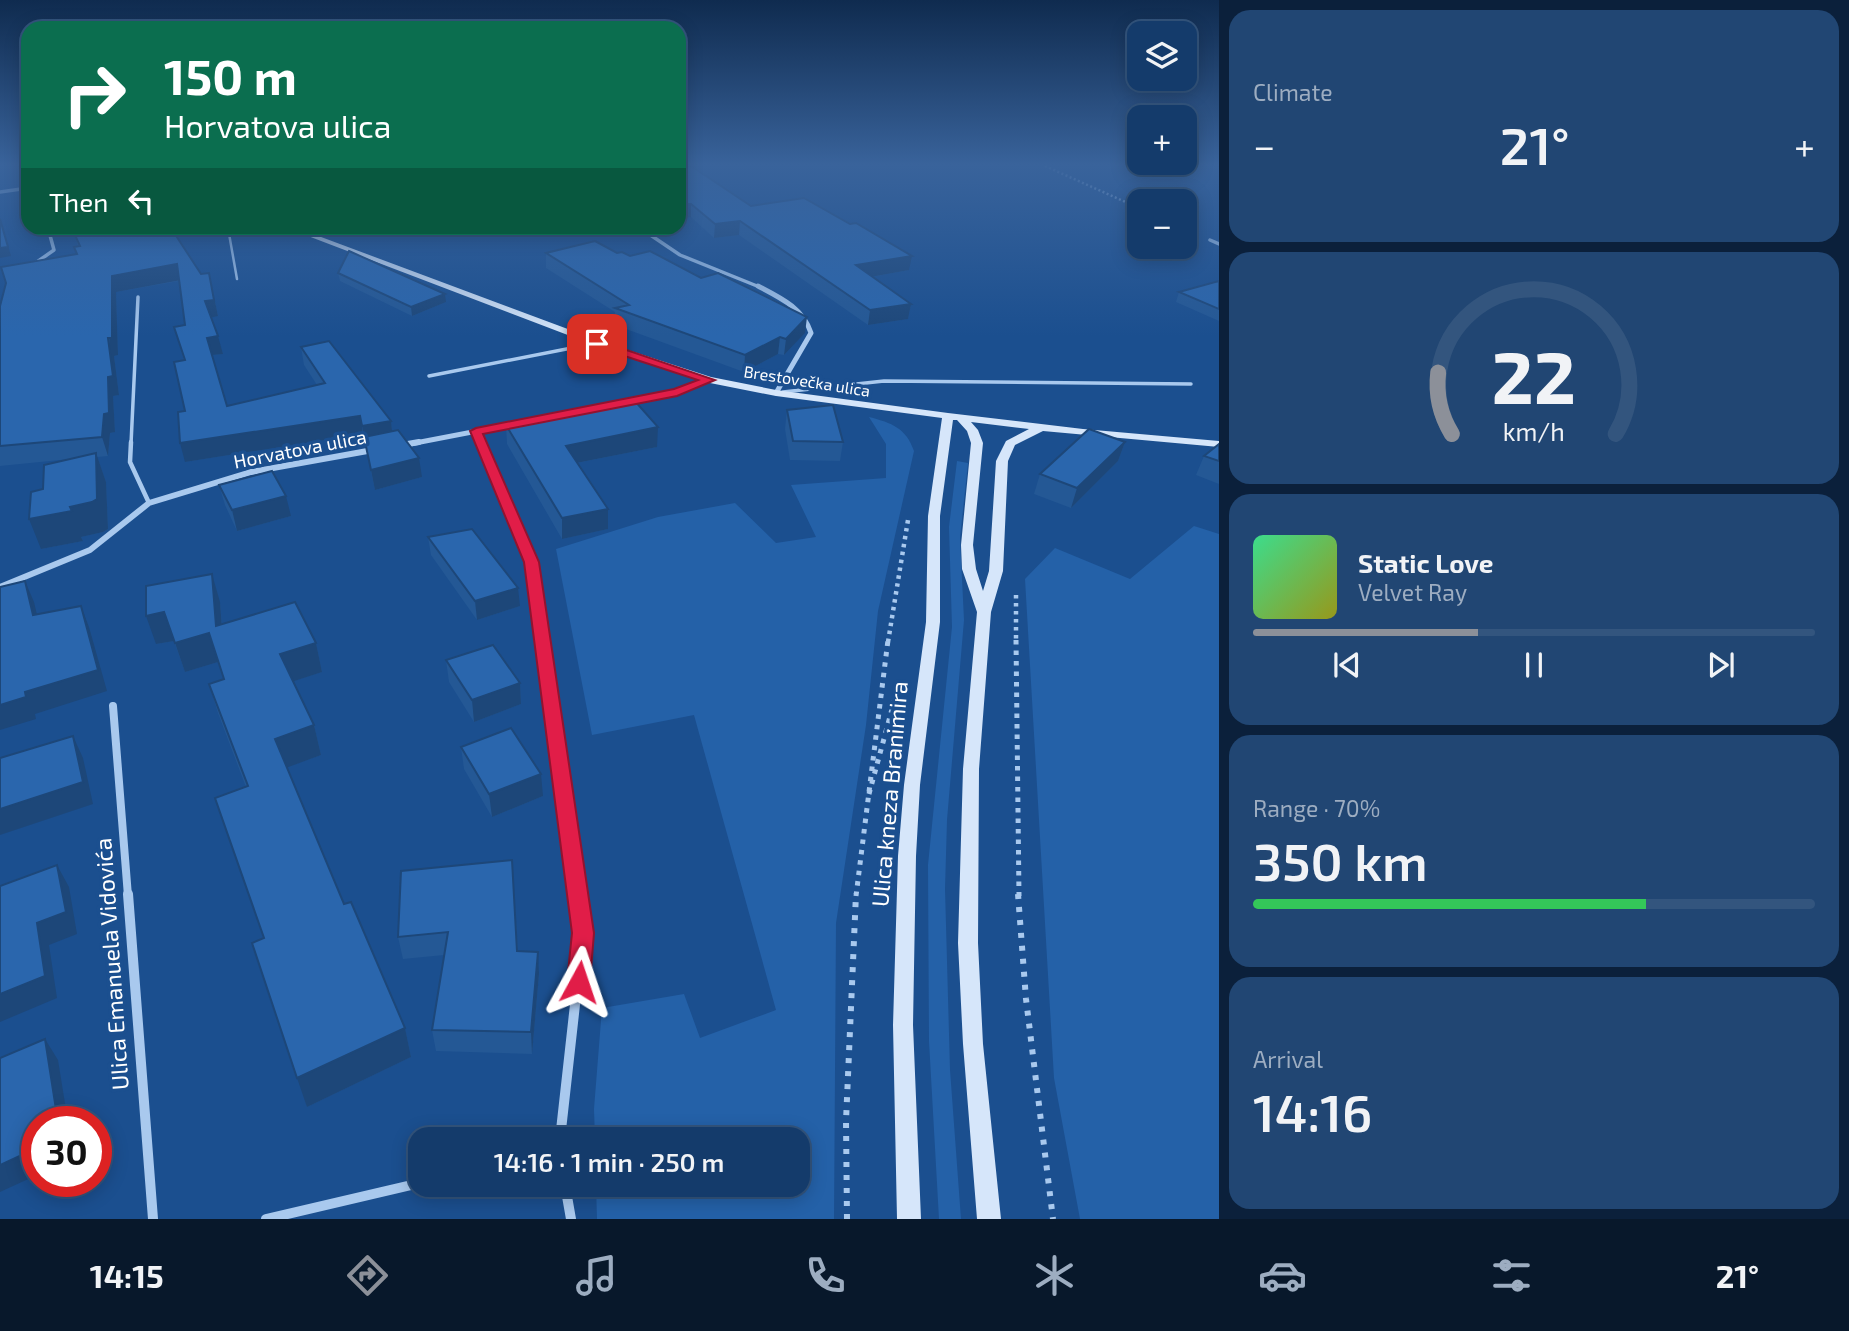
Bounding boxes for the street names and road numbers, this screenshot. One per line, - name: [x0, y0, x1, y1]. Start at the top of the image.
- street label: Brestovečka ulica: [743, 361, 872, 400]
- street label: Horvatova ulica: [231, 424, 368, 473]
- street label: Ulica kneza Branimira: [865, 680, 913, 908]
- street label: Ulica Emanuela Vidovića: [88, 837, 134, 1091]

